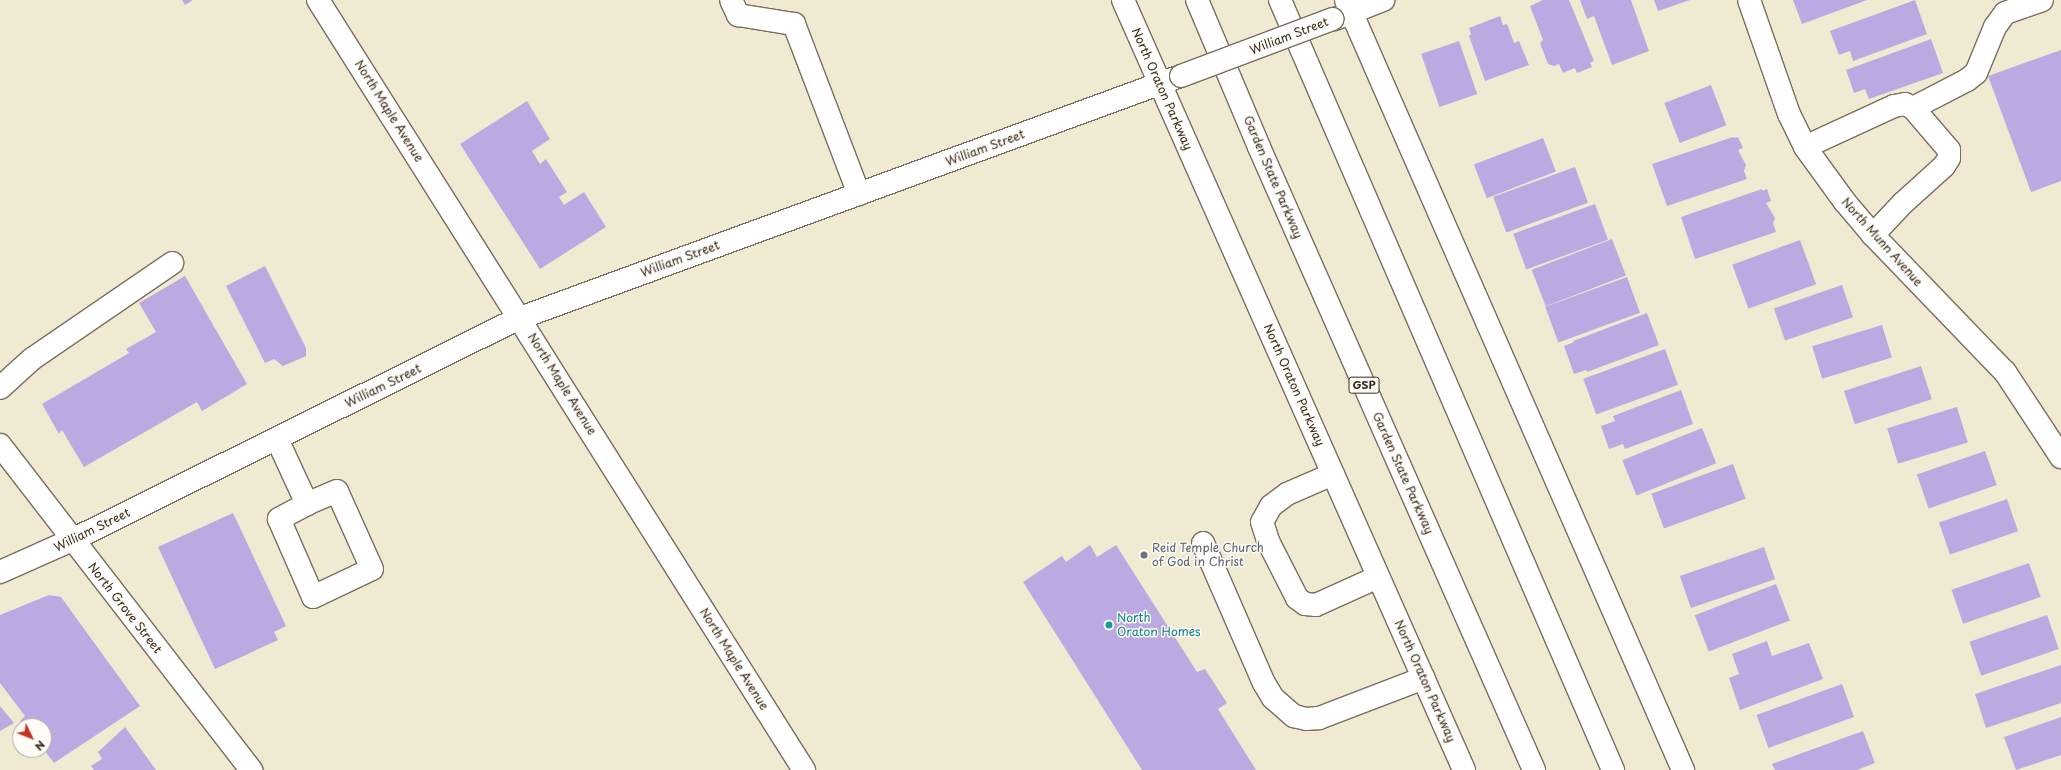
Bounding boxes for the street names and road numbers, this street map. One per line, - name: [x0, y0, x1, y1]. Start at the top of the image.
- street label: William Street: [1247, 14, 1331, 58]
- street label: North Oraton Parkway: [1128, 25, 1196, 153]
- street label: North Maple Avenue: [352, 57, 426, 165]
- street label: Garden State Parkway: [1241, 113, 1305, 241]
- street label: William Street: [943, 127, 1027, 169]
- street label: North Munn Avenue: [1838, 194, 1926, 290]
- street label: William Street: [638, 238, 722, 280]
- street label: North Oraton Parkway: [1260, 321, 1328, 449]
- street label: North Maple Avenue: [525, 330, 599, 438]
- street label: William Street: [342, 361, 424, 411]
- road number: GSP: [1348, 376, 1380, 394]
- street label: Garden State Parkway: [1370, 410, 1436, 536]
- street label: William Street: [51, 505, 133, 555]
- street label: North Grove Street: [85, 559, 165, 657]
- street label: North Maple Avenue: [697, 605, 771, 713]
- street label: North Oraton Parkway: [1391, 617, 1459, 745]

